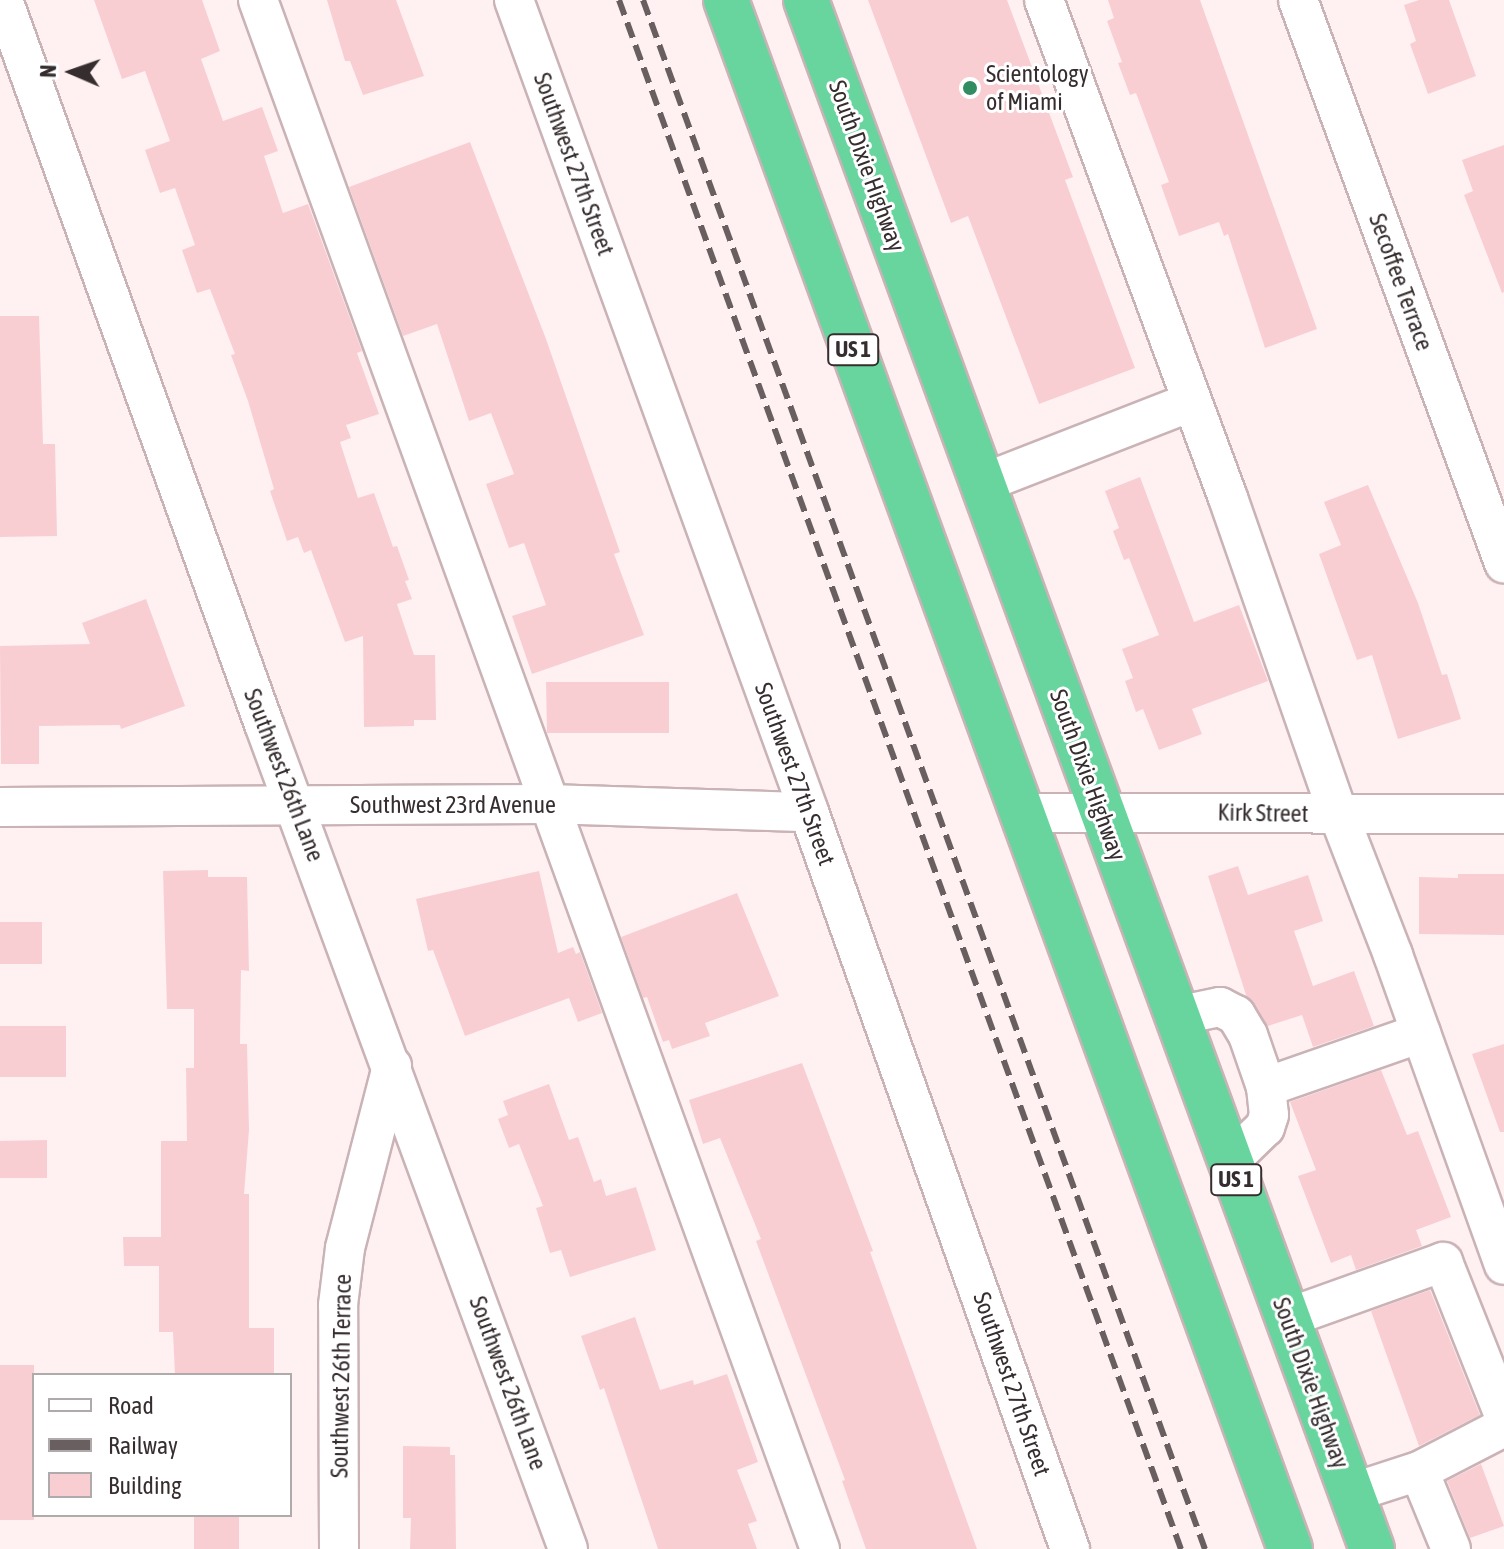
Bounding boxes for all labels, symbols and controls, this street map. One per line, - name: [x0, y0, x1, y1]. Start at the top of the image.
- north arrow: [32, 32, 112, 112]
- place label: Scientology of Miami: [986, 60, 1089, 116]
- text: N: [35, 64, 61, 78]
- street label: Southwest 27th Street: [528, 69, 620, 259]
- street label: South Dixie Highway: [823, 77, 911, 255]
- marker: Scientology of Miami: [961, 79, 979, 97]
- street label: Secoffee Terrace: [1363, 210, 1439, 354]
- road number: US 1: [827, 332, 879, 368]
- street label: Southwest 27th Street: [749, 679, 841, 869]
- street label: Southwest 26th Lane: [238, 685, 330, 865]
- street label: South Dixie Highway: [1044, 686, 1132, 864]
- street label: Southwest 23rd Avenue: [350, 791, 556, 819]
- street label: Kirk Street: [1217, 798, 1309, 828]
- road number: US 1: [1210, 1162, 1262, 1198]
- street label: Southwest 26th Terrace: [325, 1274, 357, 1478]
- street label: Southwest 27th Street: [967, 1288, 1057, 1480]
- street label: Southwest 26th Lane: [463, 1292, 553, 1474]
- street label: South Dixie Highway: [1267, 1294, 1355, 1472]
- legend: [32, 1373, 292, 1517]
- text: Road: [108, 1392, 154, 1419]
- text: Railway: [108, 1432, 178, 1459]
- text: Building: [108, 1472, 181, 1499]

